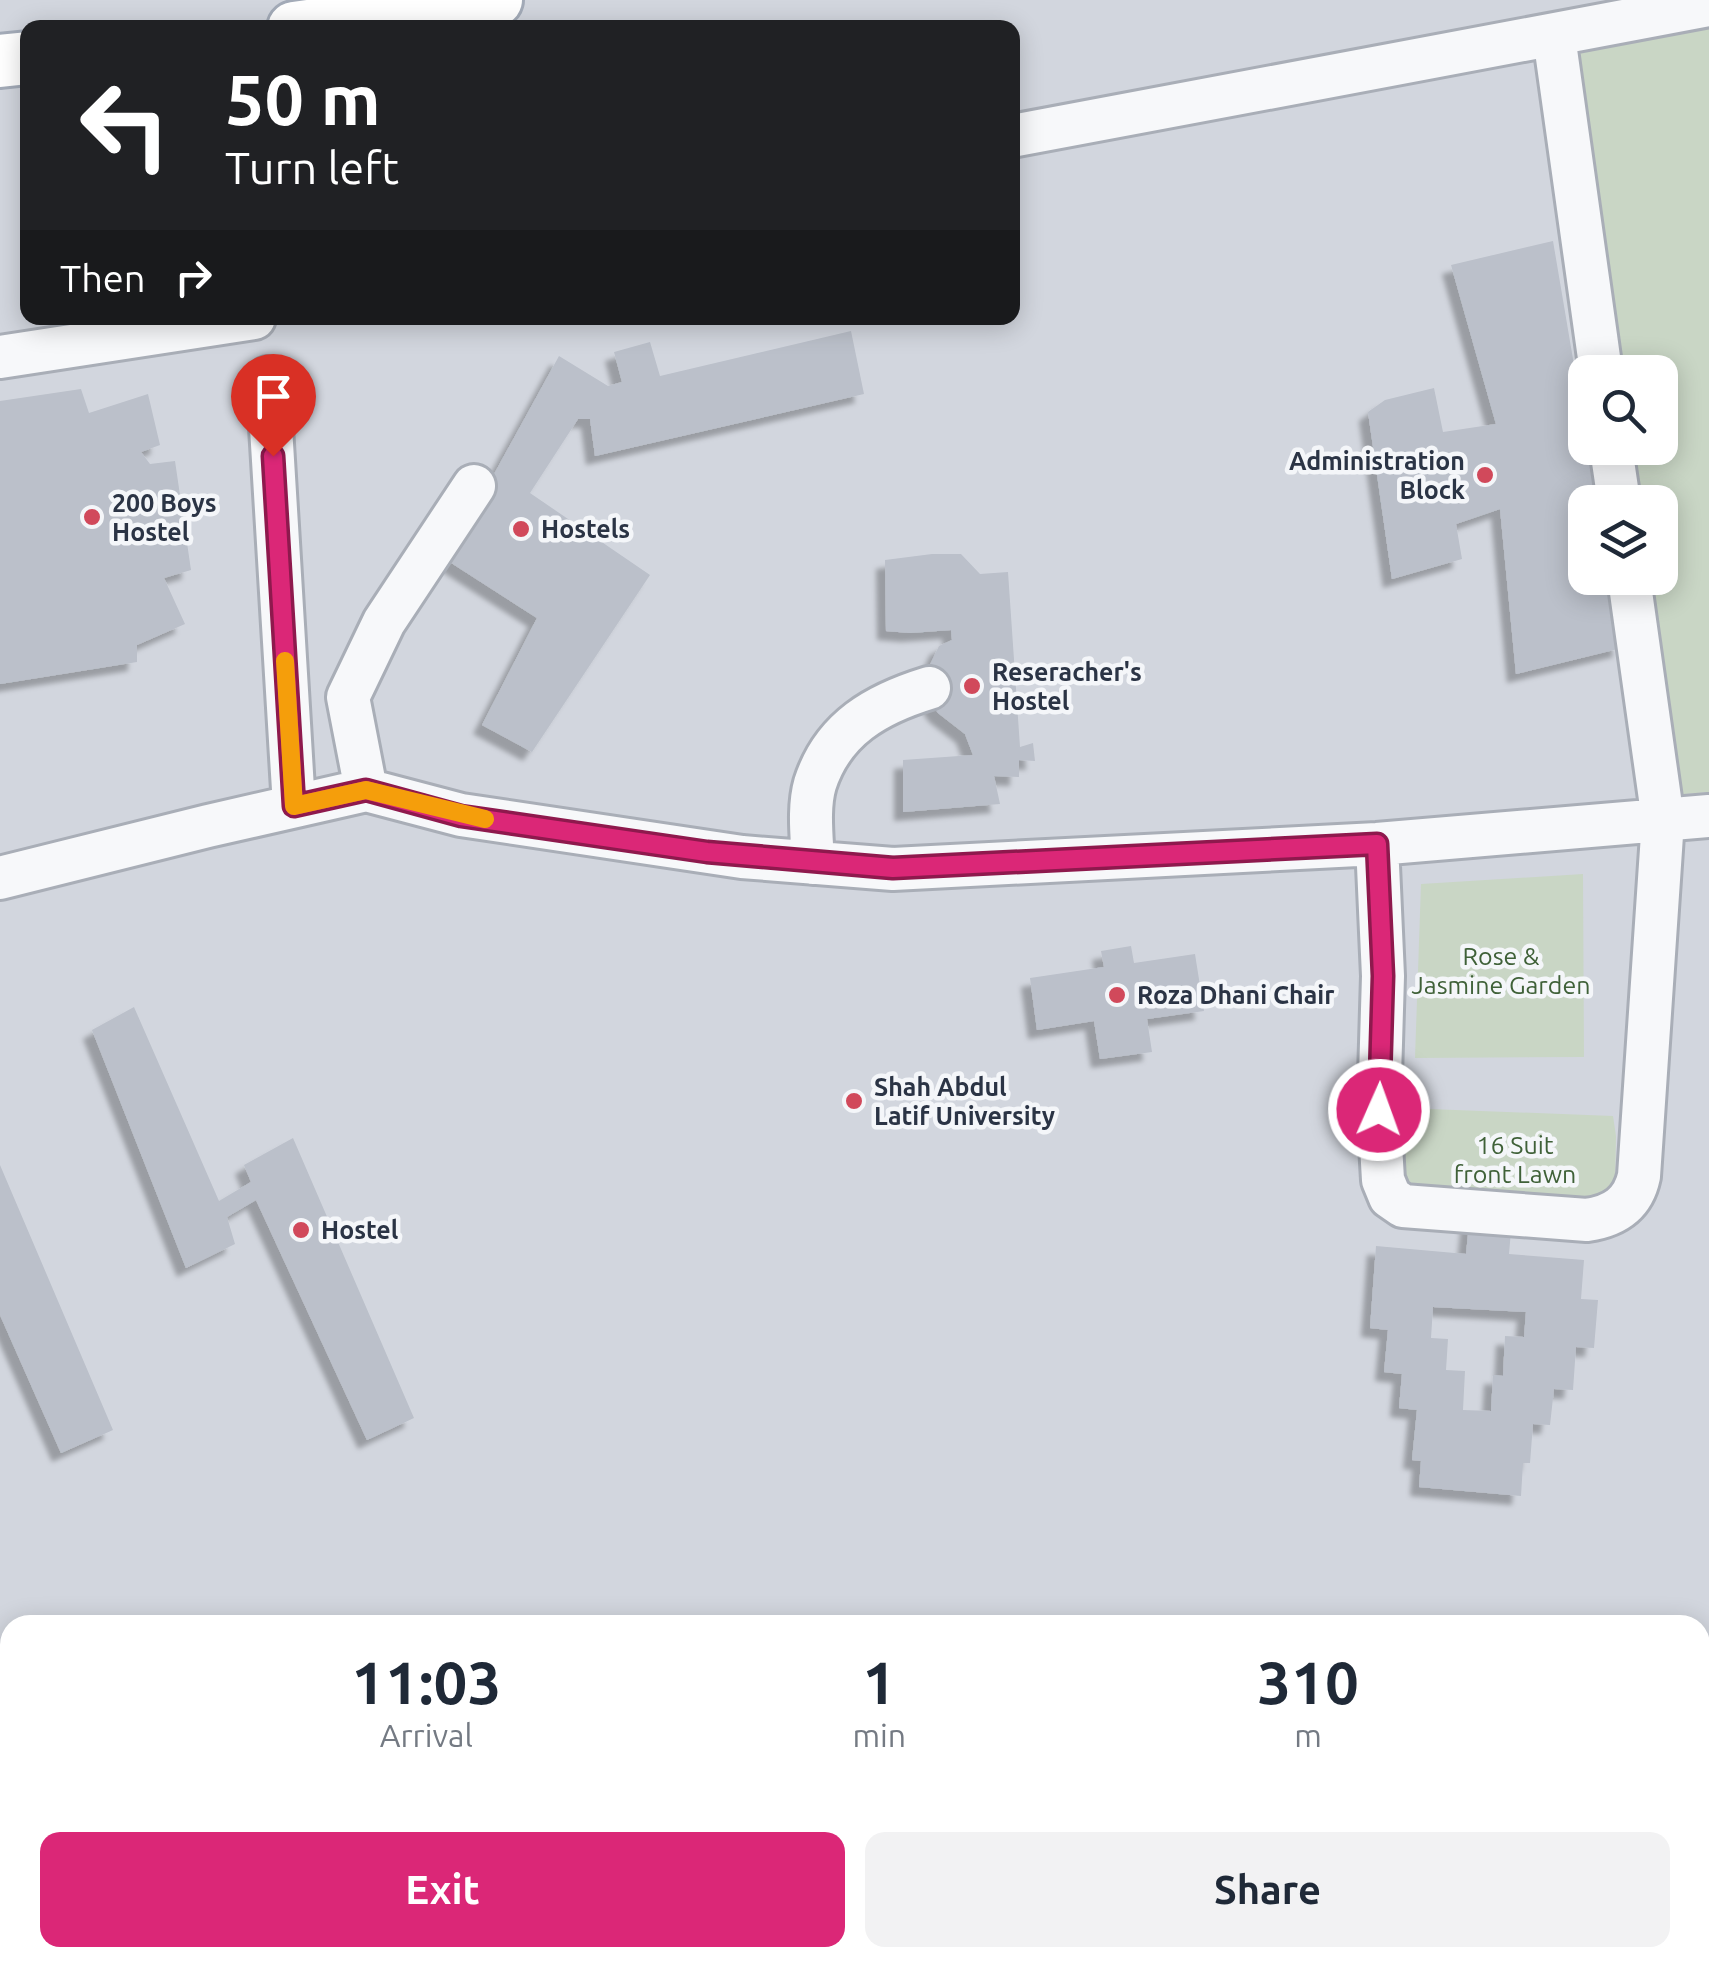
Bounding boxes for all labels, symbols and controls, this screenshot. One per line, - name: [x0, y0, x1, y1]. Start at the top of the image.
- icon: left: [60, 60, 190, 190]
- text: 50 m: [225, 60, 381, 138]
- text: Turn left: [225, 142, 399, 193]
- icon: right: [166, 250, 221, 305]
- text: Then: [60, 257, 146, 299]
- pin: [231, 354, 316, 457]
- map controls: [1568, 355, 1678, 595]
- button: search: [1568, 355, 1678, 465]
- icon: arrive: [246, 369, 301, 424]
- place label: Administration Block: [1289, 447, 1465, 504]
- marker: Administration Block: [1474, 464, 1496, 486]
- button: layers: [1568, 485, 1678, 595]
- place label: 200 Boys Hostel: [112, 489, 217, 546]
- marker: 200 Boys Hostel: [81, 506, 103, 528]
- place label: Hostels: [541, 515, 630, 543]
- marker: Hostels: [510, 518, 532, 540]
- place label: Reseracher's Hostel: [992, 658, 1142, 715]
- marker: Reseracher's Hostel: [961, 675, 983, 697]
- park label: Rose & Jasmine Garden: [1411, 942, 1591, 999]
- place label: Roza Dhani Chair: [1137, 981, 1335, 1009]
- marker: Roza Dhani Chair: [1106, 984, 1128, 1006]
- position arrow: [1327, 1058, 1431, 1162]
- place label: Shah Abdul Latif University: [874, 1073, 1055, 1130]
- marker: Shah Abdul Latif University: [843, 1090, 865, 1112]
- park label: 16 Suit front Lawn: [1454, 1131, 1576, 1188]
- place label: Hostel: [321, 1216, 399, 1244]
- marker: Hostel: [290, 1219, 312, 1241]
- text: 11:03: [351, 1648, 501, 1715]
- text: 1: [862, 1648, 896, 1715]
- text: 310: [1257, 1648, 1359, 1715]
- text: Arrival: [380, 1717, 473, 1753]
- text: min: [852, 1717, 906, 1753]
- text: m: [1294, 1717, 1322, 1753]
- button: Exit: [40, 1832, 845, 1947]
- button: Share: [865, 1832, 1670, 1947]

